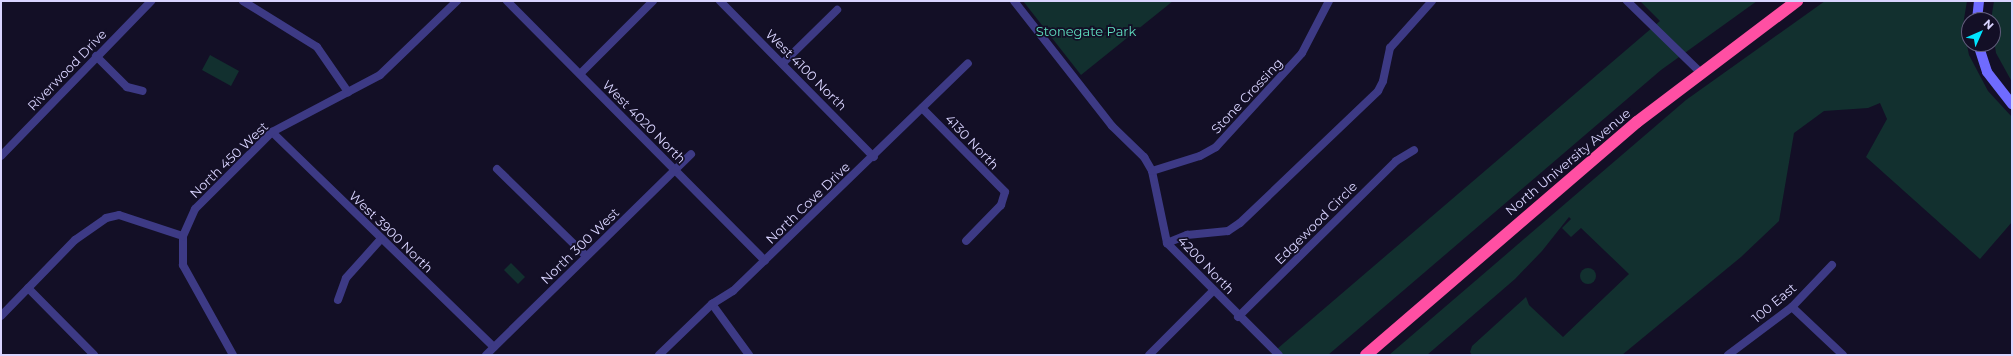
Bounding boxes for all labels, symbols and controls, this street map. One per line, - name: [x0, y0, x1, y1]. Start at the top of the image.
- north arrow: [1961, 12, 2001, 52]
- text: N: [1981, 16, 1997, 32]
- park label: Stonegate Park: [1036, 23, 1136, 39]
- street label: Riverwood Drive: [24, 26, 110, 114]
- street label: West 4100 North: [762, 26, 850, 114]
- street label: Stone Crossing: [1208, 55, 1286, 137]
- street label: West 4020 North: [599, 77, 689, 167]
- street label: North University Avenue: [1502, 105, 1634, 219]
- street label: 4130 North: [942, 111, 1002, 173]
- street label: North 450 West: [187, 119, 271, 201]
- street label: North Cove Drive: [763, 159, 853, 247]
- street label: Edgewood Circle: [1272, 179, 1360, 267]
- street label: West 3900 North: [346, 188, 436, 276]
- street label: North 300 West: [538, 205, 622, 287]
- street label: 4200 North: [1174, 233, 1238, 297]
- street label: 100 East: [1749, 280, 1799, 326]

